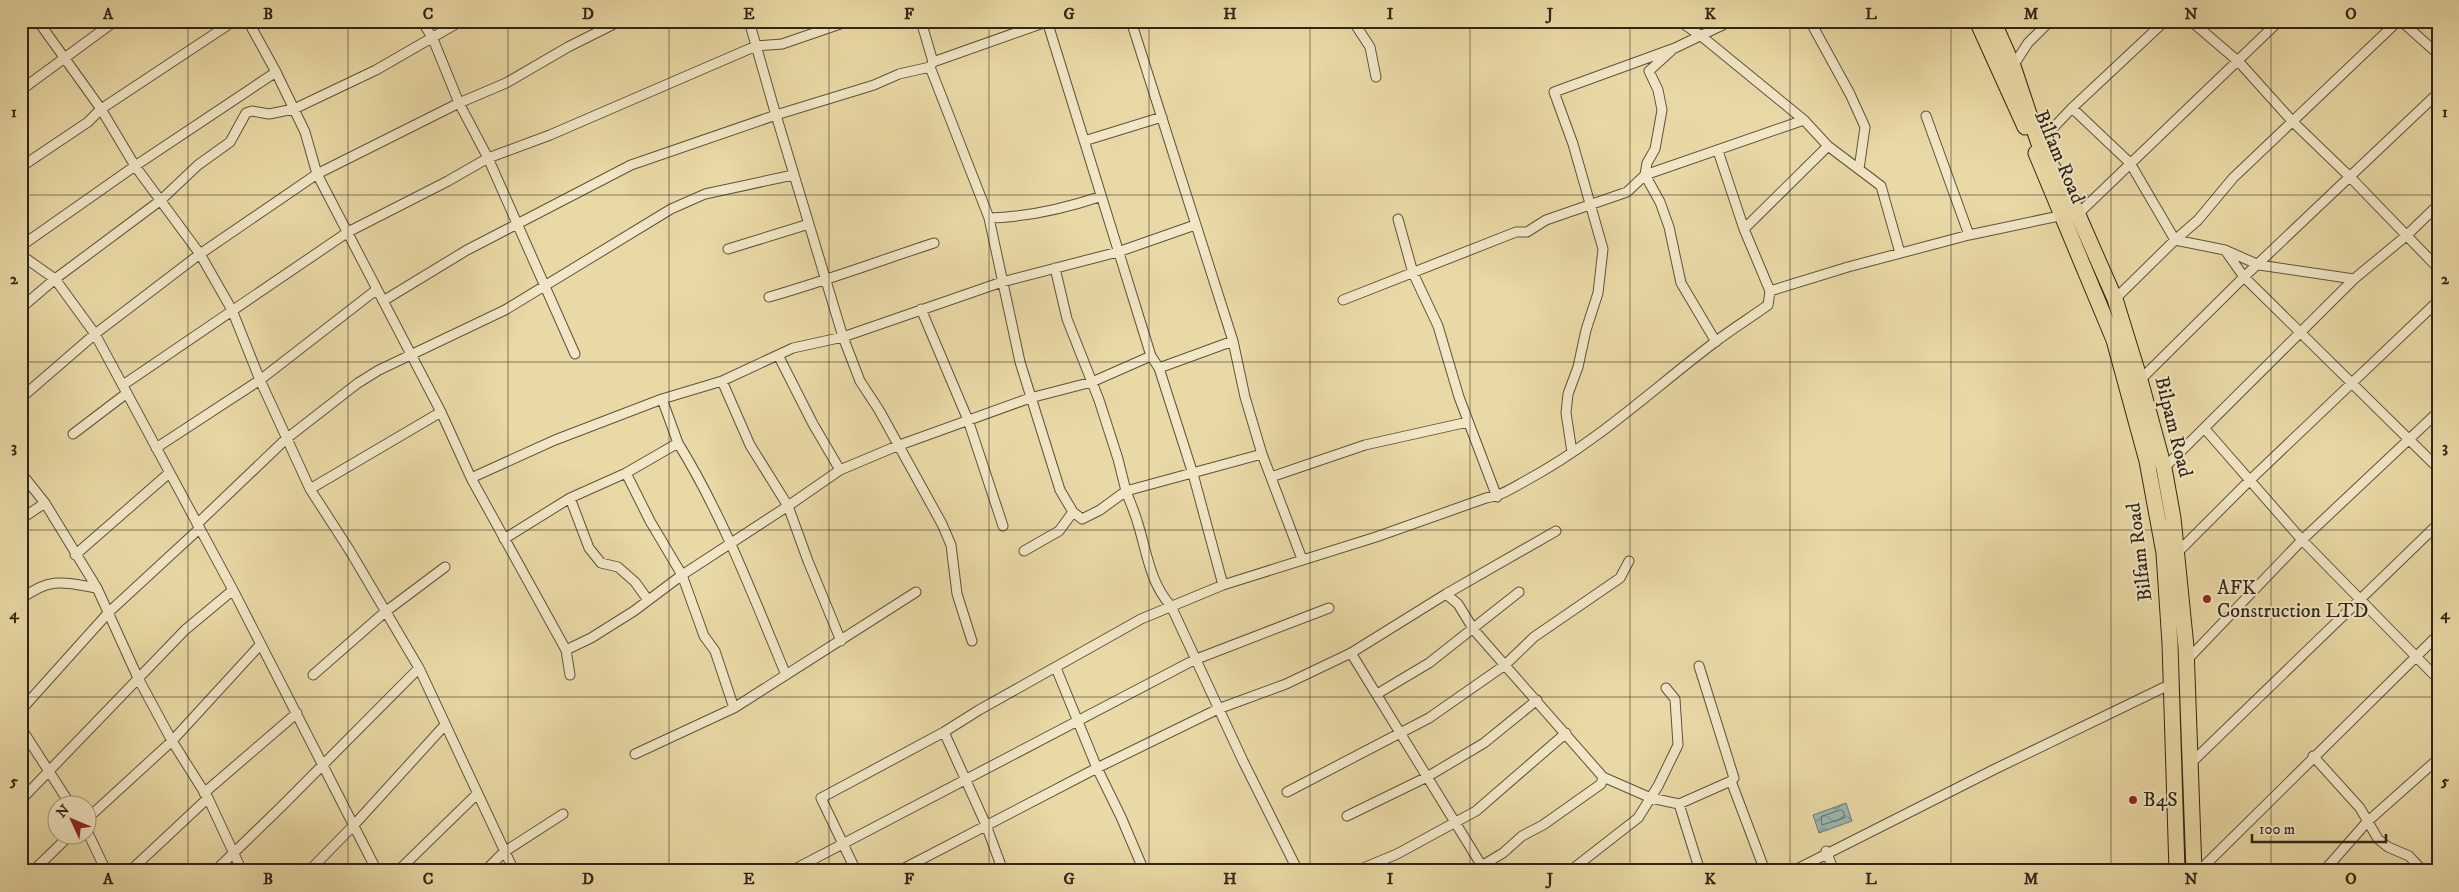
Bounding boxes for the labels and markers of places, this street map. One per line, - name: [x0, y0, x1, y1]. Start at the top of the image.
- place label: AFK Construction LTD: [2217, 576, 2368, 624]
- marker: AFK Construction LTD: [2201, 593, 2213, 605]
- place label: B4S: [2143, 788, 2178, 813]
- marker: B4S: [2127, 794, 2139, 806]

